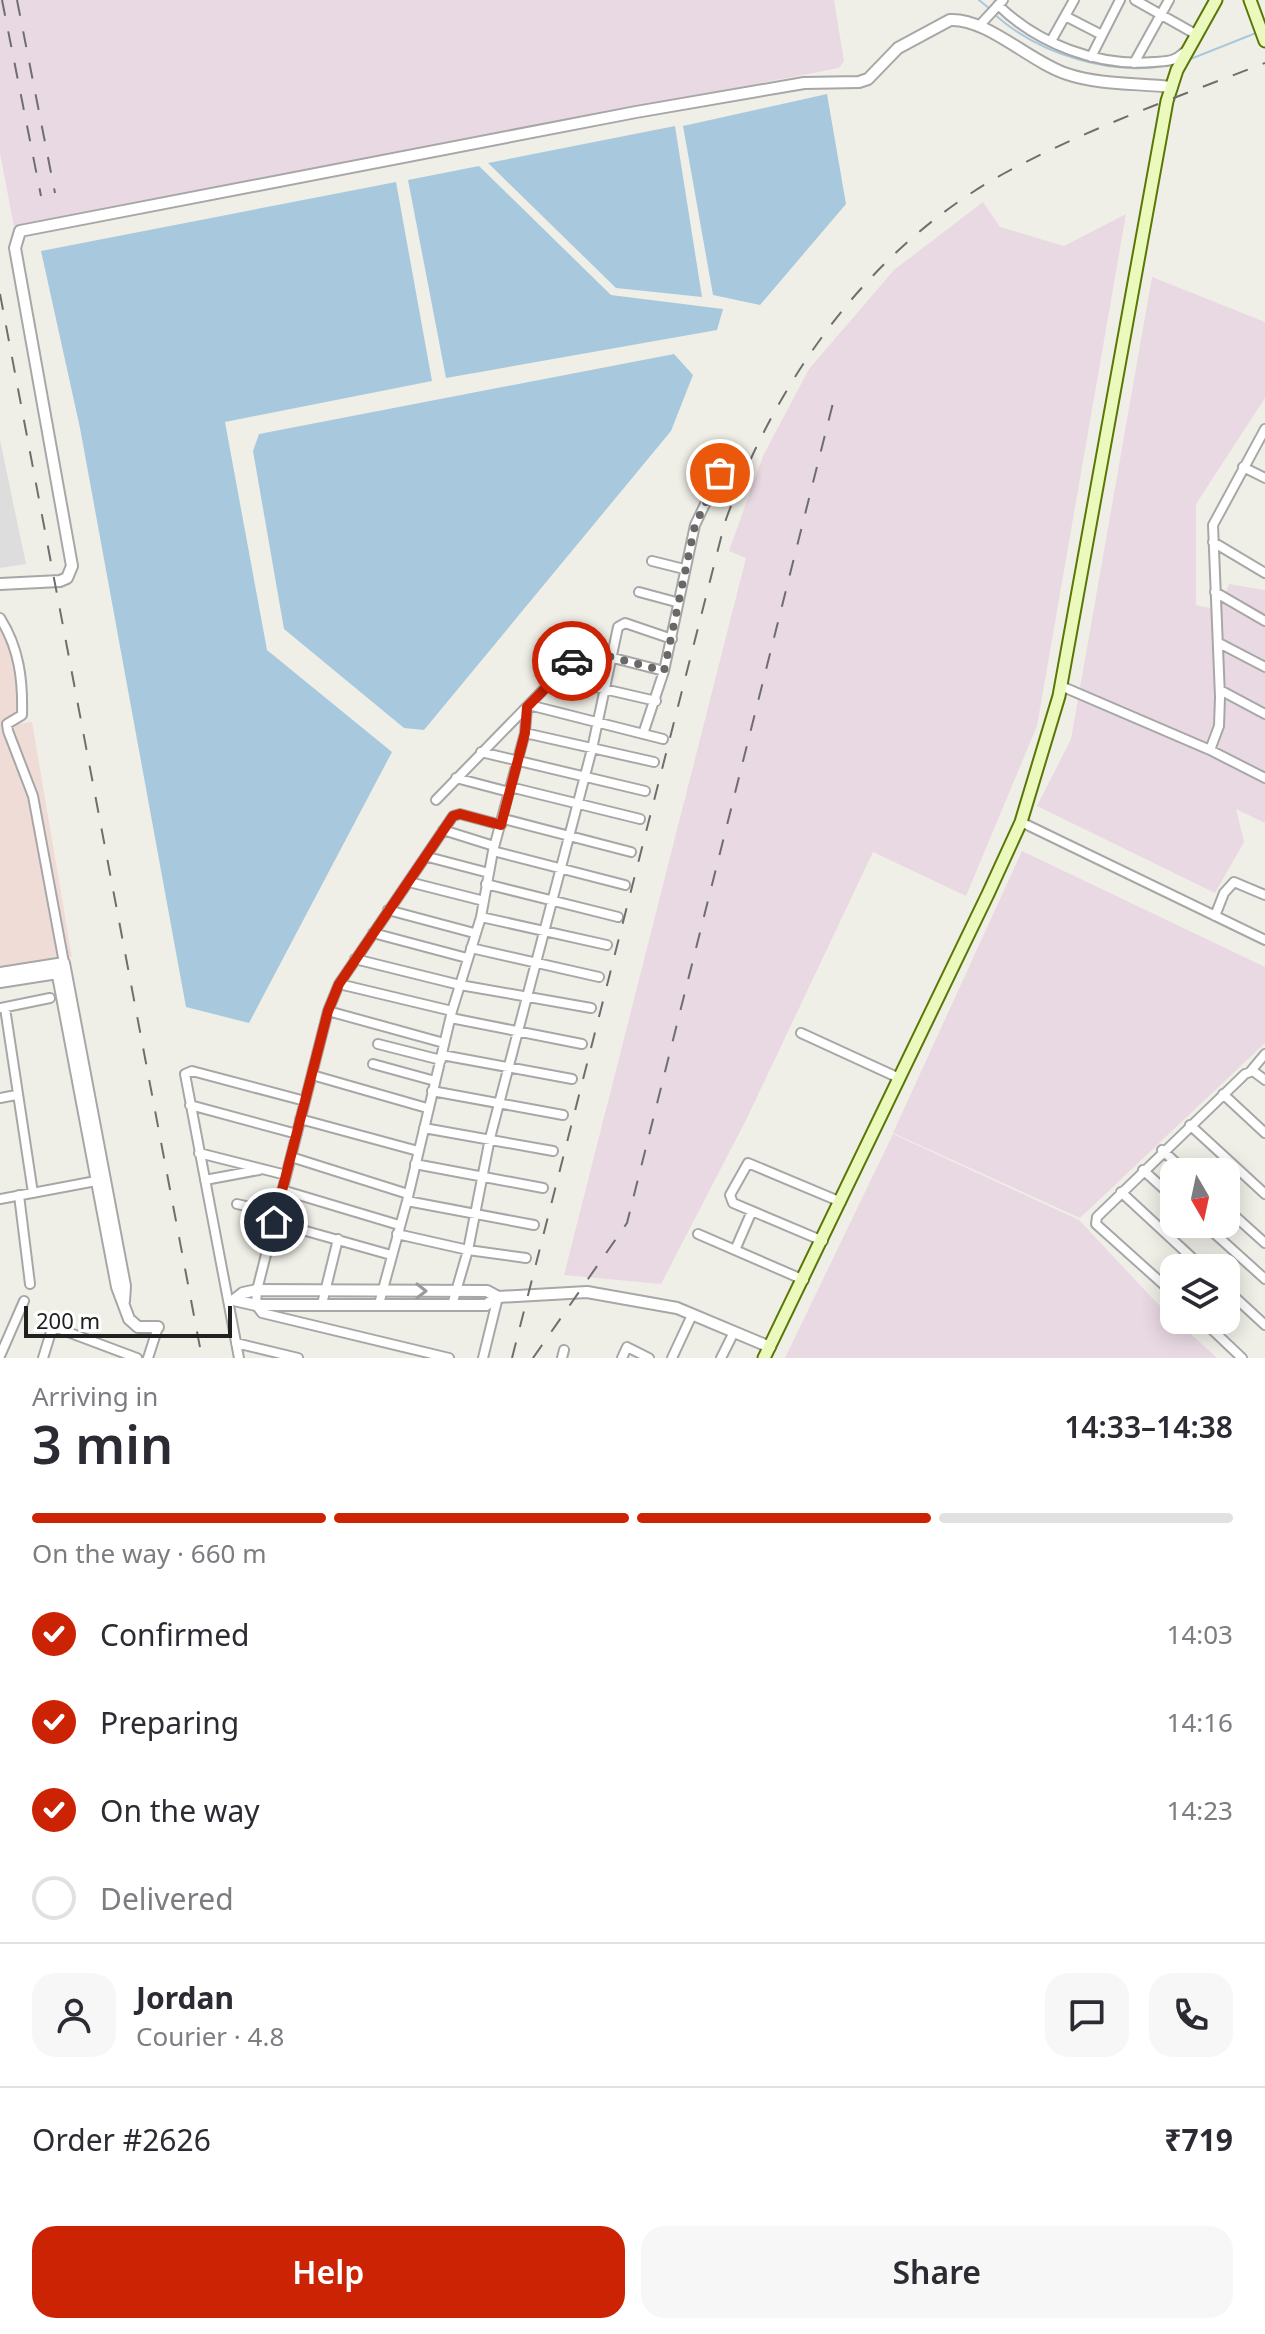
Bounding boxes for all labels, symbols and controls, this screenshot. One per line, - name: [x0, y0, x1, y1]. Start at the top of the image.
- pin: [686, 439, 754, 507]
- icon: bag: [698, 451, 742, 495]
- courier: [532, 621, 612, 701]
- icon: car: [550, 639, 594, 683]
- north arrow: [1160, 1158, 1240, 1238]
- map controls: [1160, 1158, 1240, 1334]
- pin: [240, 1188, 308, 1256]
- icon: home: [252, 1200, 296, 1244]
- button: layers: [1160, 1254, 1240, 1334]
- one-way arrow: [415, 1282, 428, 1300]
- scale bar: [24, 1302, 232, 1338]
- text: 200 m: [36, 1305, 100, 1335]
- text: Arriving in: [32, 1378, 158, 1414]
- text: 14:33–14:38: [1064, 1406, 1233, 1447]
- text: 3 min: [32, 1408, 173, 1479]
- text: On the way · 660 m: [32, 1535, 266, 1571]
- icon: check: [32, 1612, 76, 1656]
- text: Confirmed: [100, 1614, 250, 1655]
- text: 14:03: [1167, 1616, 1233, 1652]
- icon: check: [32, 1700, 76, 1744]
- text: Preparing: [100, 1702, 239, 1743]
- text: 14:16: [1167, 1704, 1233, 1740]
- icon: check: [32, 1788, 76, 1832]
- text: On the way: [100, 1790, 260, 1831]
- text: 14:23: [1167, 1792, 1233, 1828]
- text: Delivered: [100, 1878, 234, 1919]
- button: person: [32, 1973, 116, 2057]
- button: chat: [1045, 1973, 1129, 2057]
- button: phone: [1149, 1973, 1233, 2057]
- text: Jordan: [136, 1977, 234, 2018]
- text: Courier · 4.8: [136, 2018, 284, 2054]
- text: Order #2626: [32, 2119, 211, 2160]
- text: ₹719: [1164, 2119, 1233, 2160]
- button: Help: [32, 2226, 625, 2318]
- button: Share: [641, 2226, 1233, 2318]

